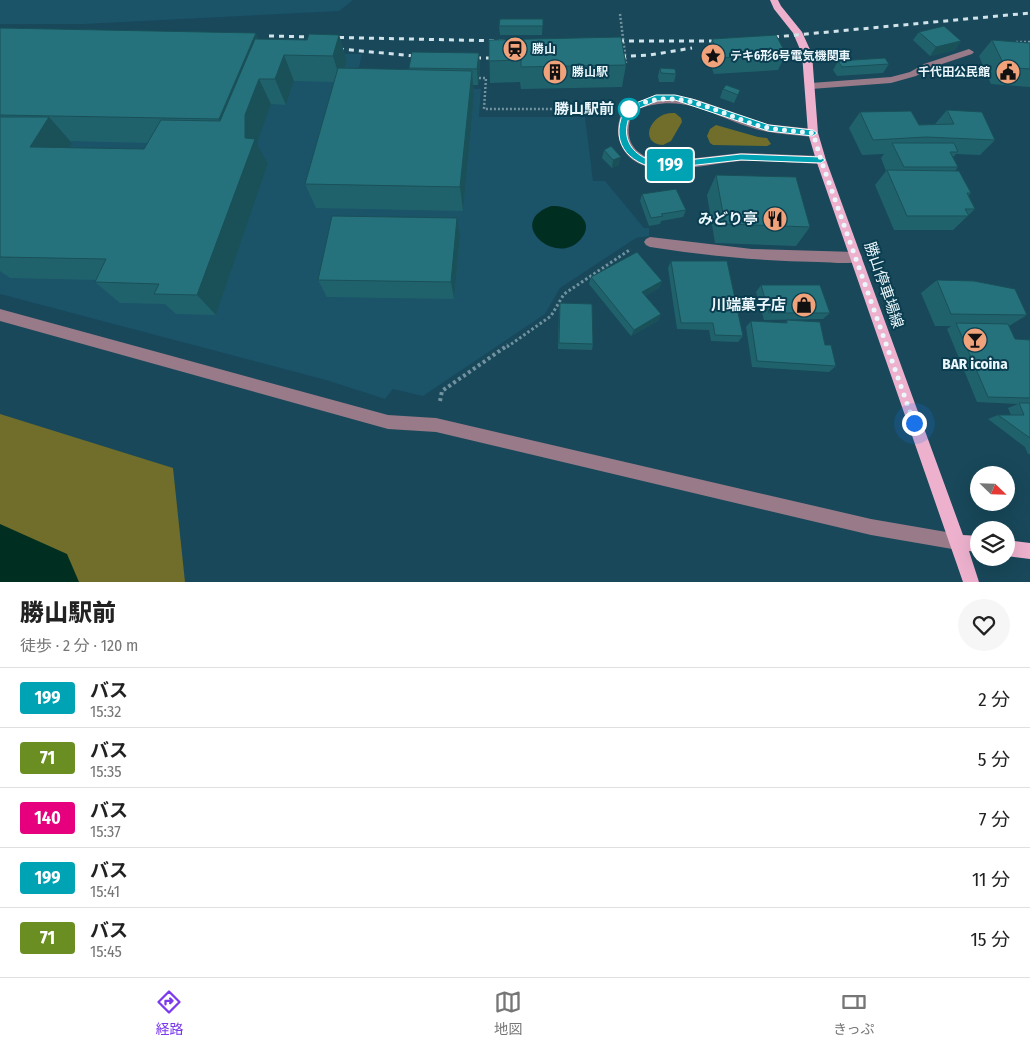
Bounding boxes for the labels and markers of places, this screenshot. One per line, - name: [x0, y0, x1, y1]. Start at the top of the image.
- station icon: 勝山: [502, 36, 528, 62]
- place label: 勝山: [532, 42, 556, 56]
- place icon: テキ6形6号電気機関車: [700, 43, 726, 69]
- place label: テキ6形6号電気機関車: [730, 49, 851, 63]
- building icon: 勝山駅: [542, 59, 568, 85]
- public building icon: 千代田公民館: [995, 59, 1021, 85]
- place label: 勝山駅: [572, 65, 608, 79]
- place label: 千代田公民館: [918, 65, 990, 79]
- marker: 勝山駅前: [618, 98, 640, 120]
- place label: 勝山駅前: [554, 100, 614, 118]
- restaurant icon: みどり亭: [762, 206, 788, 232]
- place label: みどり亭: [698, 210, 758, 228]
- shop icon: 川端菓子店: [791, 292, 817, 318]
- place label: 川端菓子店: [711, 296, 786, 314]
- bar icon: BAR icoina: [962, 327, 988, 353]
- place label: BAR icoina: [942, 355, 1008, 373]

